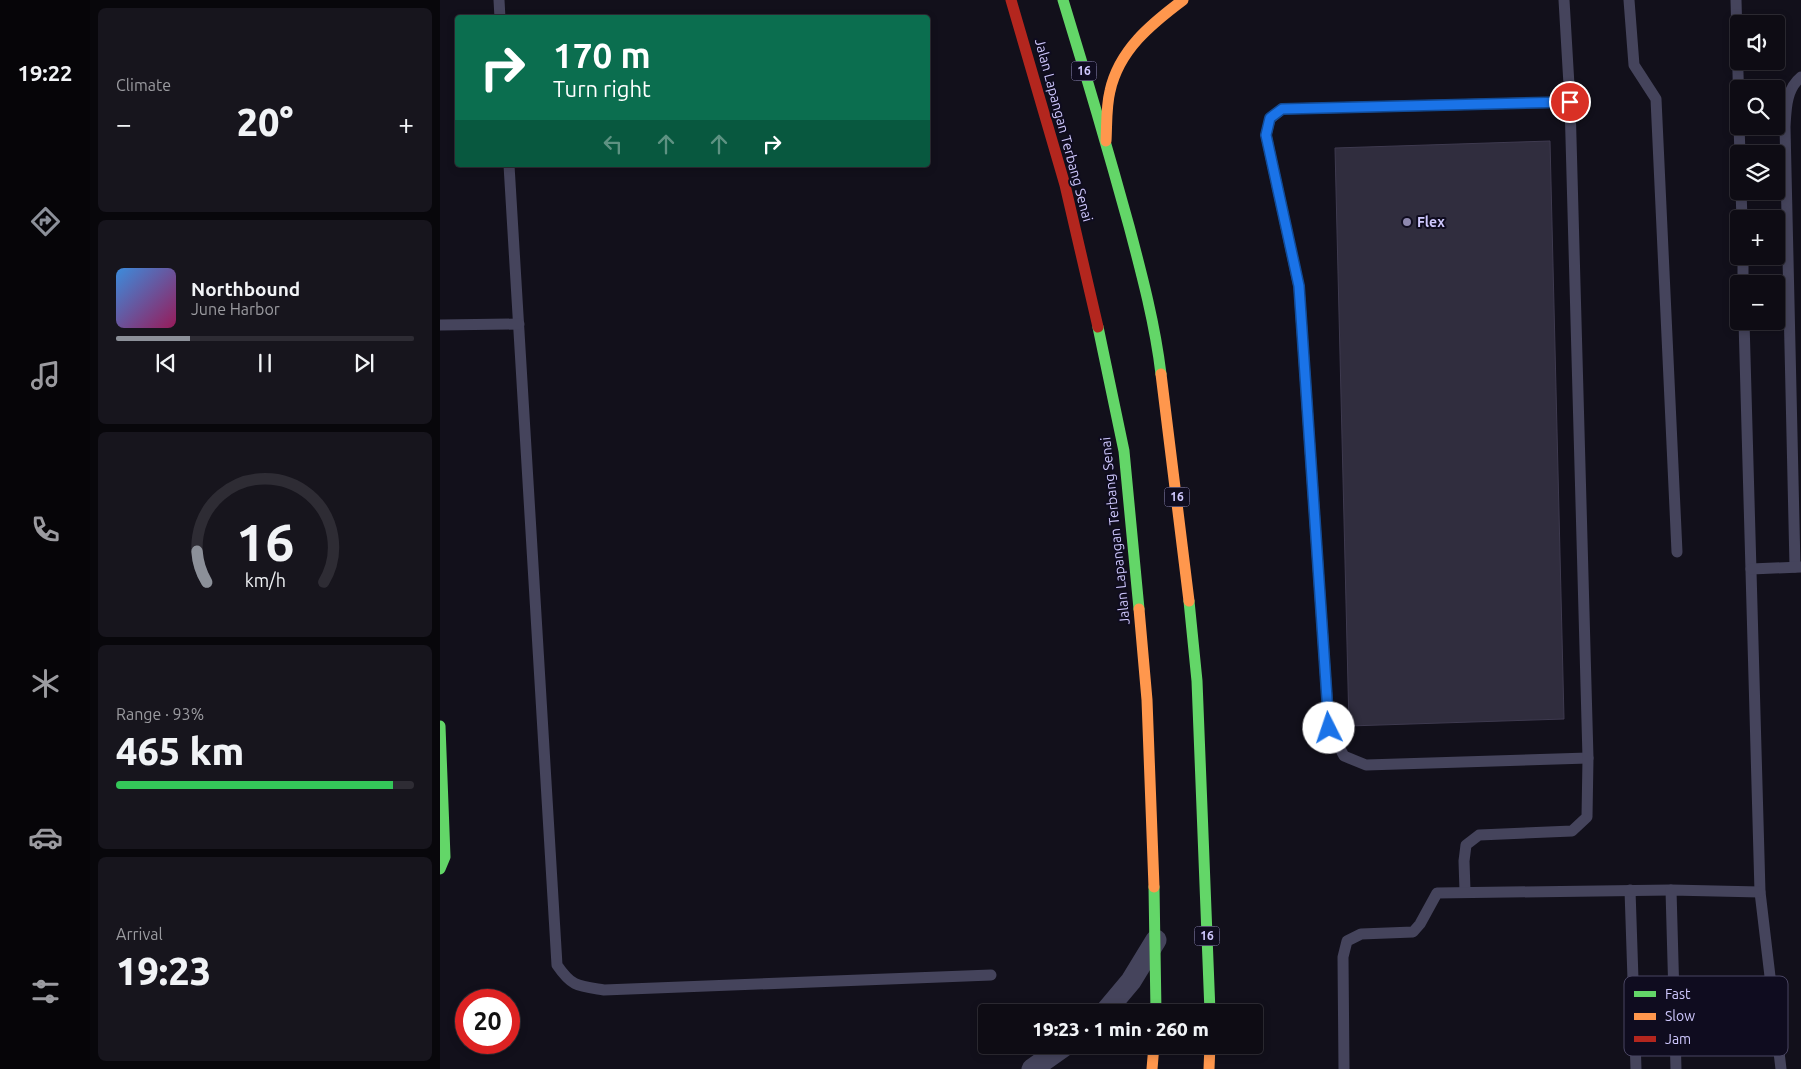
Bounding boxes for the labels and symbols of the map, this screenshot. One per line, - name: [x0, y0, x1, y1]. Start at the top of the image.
- street label: Jalan Lapangan Terbang Senai: [1032, 37, 1096, 223]
- road number: 16: [1072, 61, 1096, 80]
- pin: [1549, 81, 1591, 123]
- place label: Flex: [1417, 214, 1445, 230]
- marker: Flex: [1401, 216, 1413, 228]
- street label: Jalan Lapangan Terbang Senai: [1097, 436, 1133, 626]
- road number: 16: [1164, 488, 1190, 507]
- position arrow: [1302, 701, 1354, 753]
- road number: 16: [1194, 926, 1220, 946]
- legend: [1624, 976, 1788, 1056]
- text: Fast: [1665, 986, 1691, 1002]
- speed limit sign: 20: [455, 989, 520, 1054]
- text: Slow: [1665, 1008, 1695, 1024]
- text: Jam: [1665, 1031, 1691, 1047]

